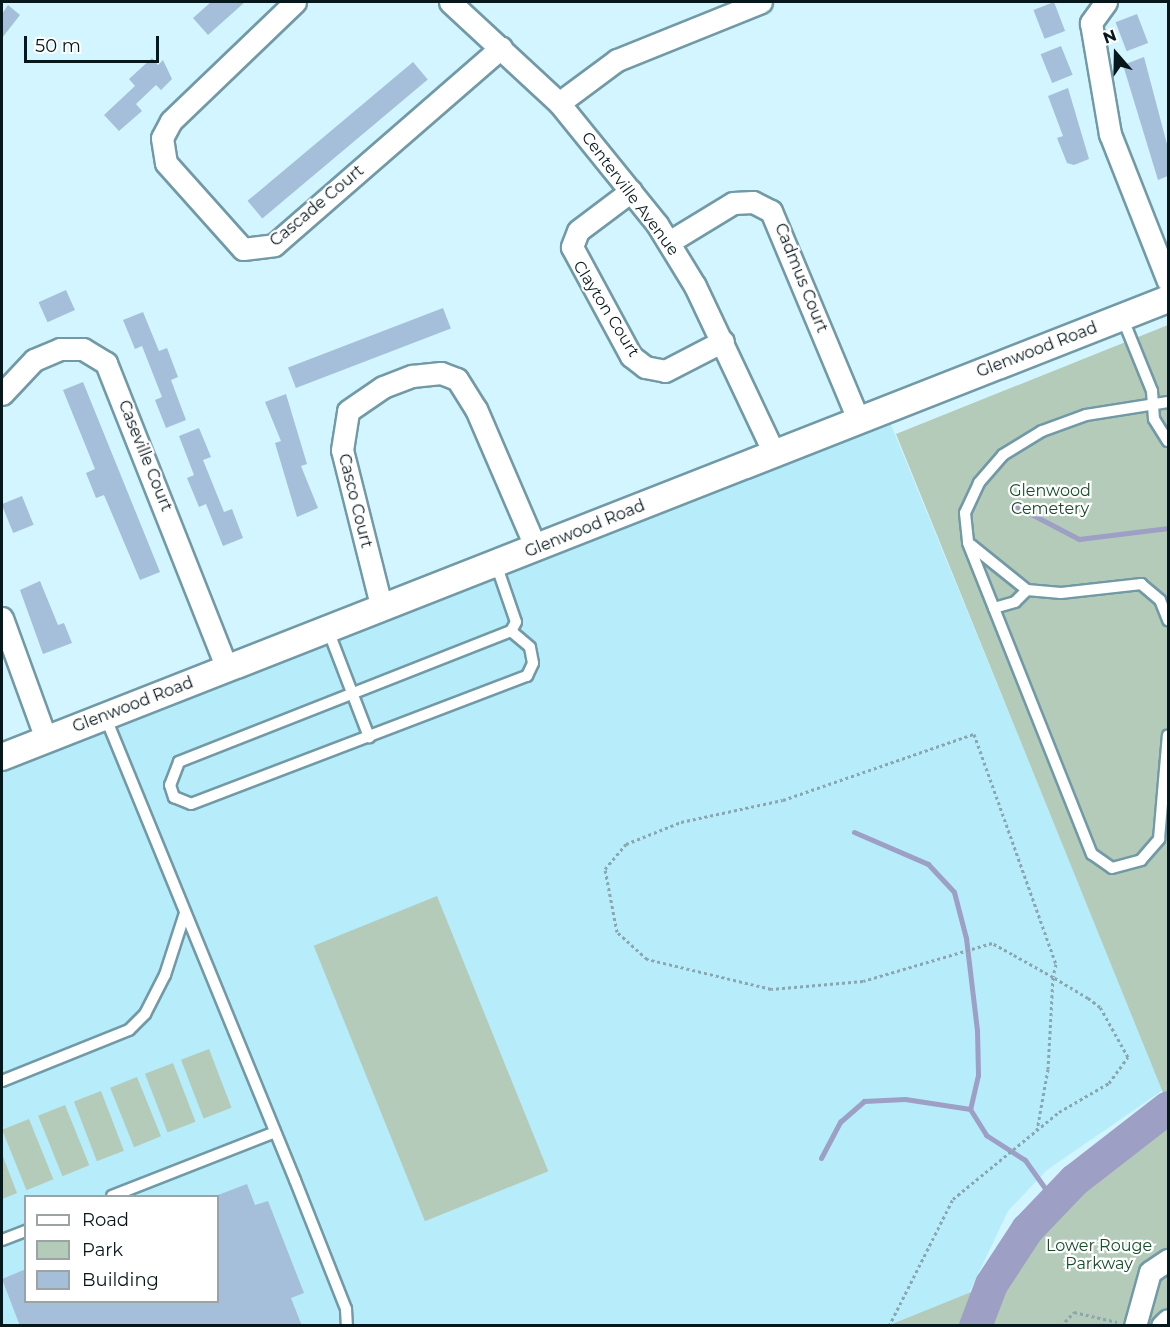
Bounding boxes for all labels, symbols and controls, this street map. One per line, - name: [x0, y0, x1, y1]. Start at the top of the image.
- scale bar: [27, 24, 162, 62]
- north arrow: [1086, 24, 1146, 84]
- text: N: [1100, 25, 1119, 48]
- text: 50 m: [35, 35, 81, 57]
- street label: Centerville Avenue: [577, 128, 683, 260]
- street label: Cascade Court: [266, 161, 368, 251]
- street label: Cadmus Court: [770, 221, 832, 335]
- street label: Clayton Court: [569, 257, 643, 361]
- street label: Glenwood Road: [974, 318, 1100, 382]
- street label: Caseville Court: [114, 398, 176, 514]
- street label: Casco Court: [334, 452, 376, 550]
- park label: Glenwood Cemetery: [1009, 481, 1091, 519]
- street label: Glenwood Road: [522, 496, 648, 562]
- street label: Glenwood Road: [70, 673, 196, 737]
- legend: [24, 1195, 219, 1303]
- text: Road: [82, 1209, 129, 1231]
- park label: Lower Rouge Parkway: [1046, 1236, 1152, 1274]
- text: Park: [82, 1239, 123, 1261]
- text: Building: [82, 1269, 159, 1291]

